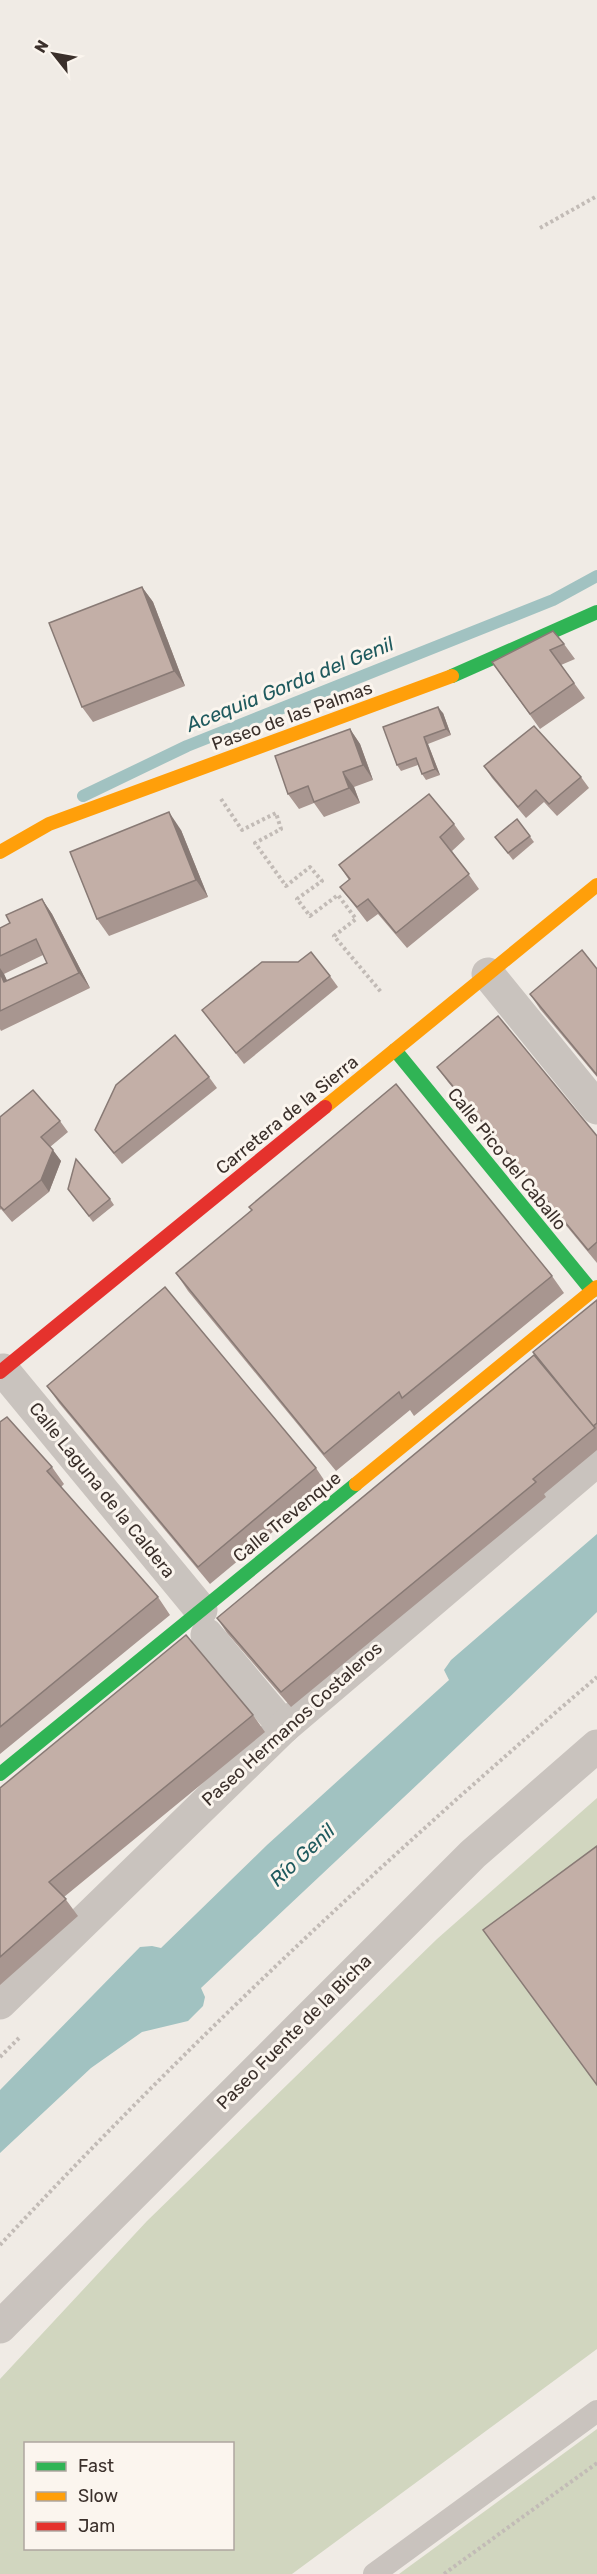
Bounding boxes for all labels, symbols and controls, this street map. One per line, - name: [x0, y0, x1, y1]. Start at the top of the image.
- north arrow: [24, 24, 84, 84]
- text: N: [30, 37, 53, 56]
- water label: Acequia Gorda del Genil: [182, 631, 398, 737]
- street label: Paseo de las Palmas: [209, 677, 375, 755]
- street label: Carretera de la Sierra: [211, 1051, 363, 1179]
- street label: Calle Pico del Caballo: [443, 1083, 571, 1235]
- street label: Calle Laguna de la Caldera: [24, 1398, 180, 1582]
- street label: Calle Trevenque: [229, 1467, 345, 1567]
- street label: Paseo Hermanos Costaleros: [197, 1637, 387, 1811]
- water label: Río Genil: [264, 1818, 341, 1891]
- street label: Paseo Fuente de la Bicha: [212, 1950, 376, 2114]
- legend: [24, 2442, 234, 2550]
- text: Fast: [78, 2455, 114, 2477]
- text: Slow: [78, 2485, 118, 2507]
- text: Jam: [78, 2515, 115, 2537]

